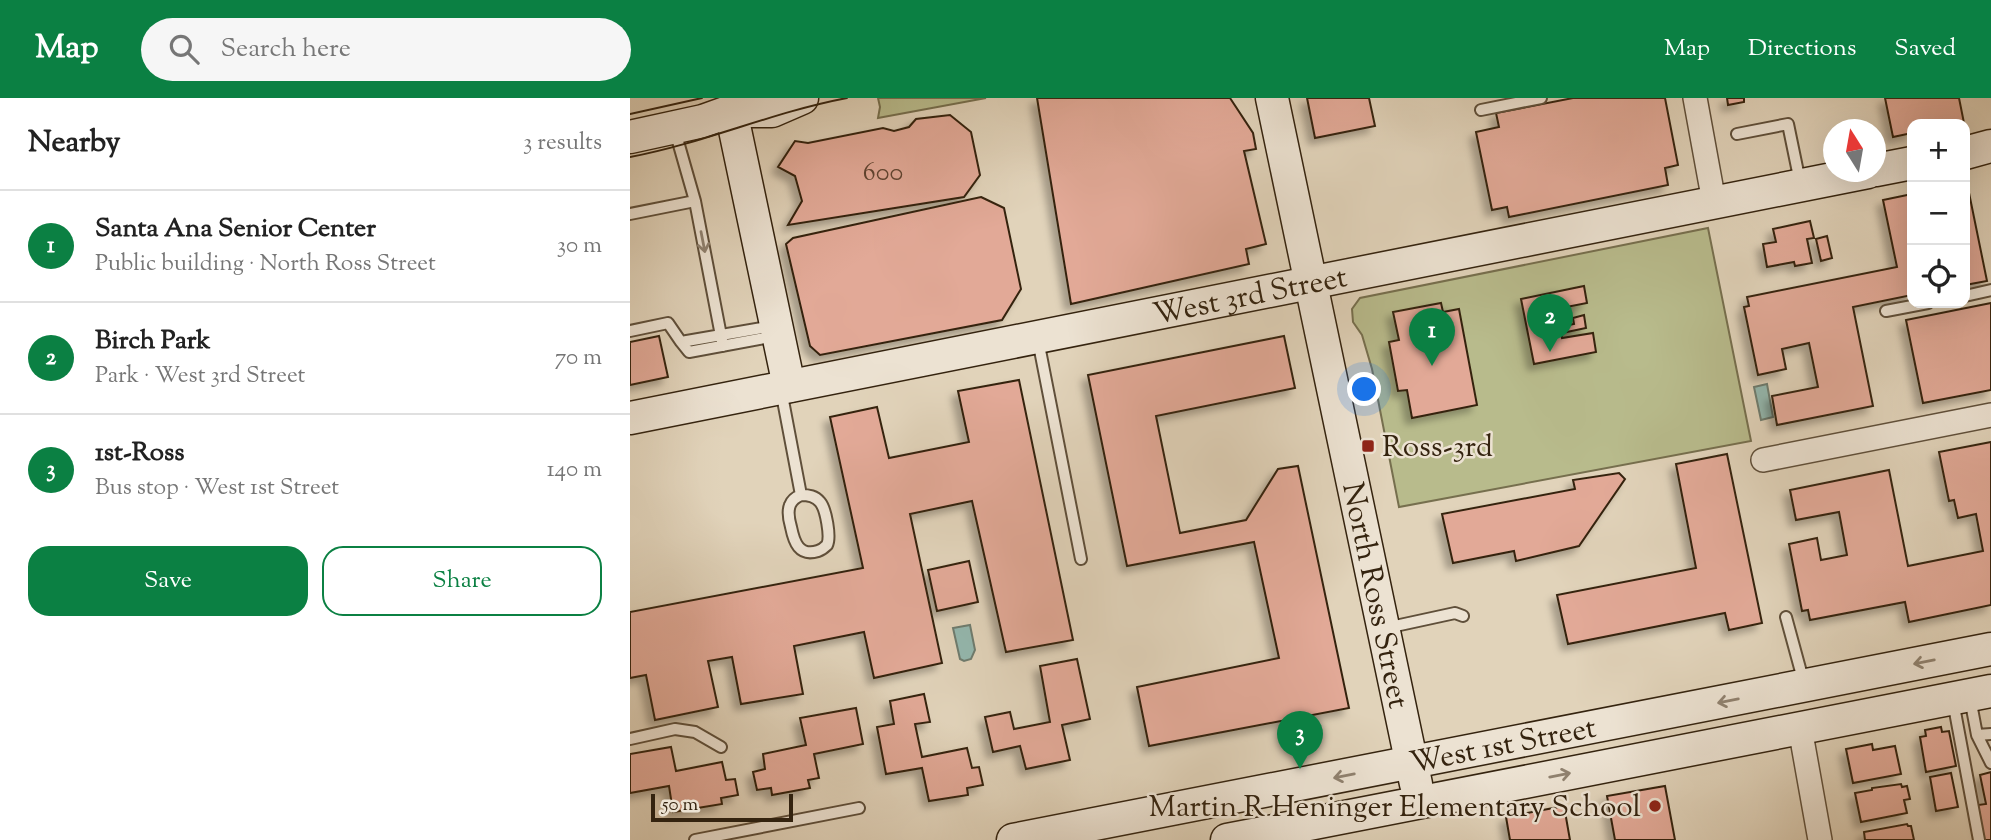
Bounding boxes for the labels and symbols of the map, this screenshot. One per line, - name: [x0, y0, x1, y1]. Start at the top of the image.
- north arrow: [1823, 119, 1886, 182]
- house number: 600: [863, 155, 903, 192]
- one-way arrow: [697, 230, 710, 253]
- street label: West 3rd Street: [1150, 257, 1351, 338]
- pin: 2: [1527, 294, 1573, 352]
- pin: 1: [1409, 308, 1455, 366]
- your location: [1347, 372, 1381, 406]
- place label: Ross-3rd: [1382, 427, 1493, 470]
- marker: Ross-3rd: [1360, 438, 1376, 454]
- street label: North Ross Street: [1329, 479, 1419, 713]
- one-way arrow: [1913, 656, 1936, 670]
- one-way arrow: [1717, 695, 1740, 708]
- street label: West 1st Street: [1406, 708, 1600, 786]
- pin: 3: [1277, 711, 1323, 769]
- one-way arrow: [1548, 768, 1571, 781]
- one-way arrow: [1333, 770, 1356, 784]
- place label: Martin R Heninger Elementary School: [1148, 787, 1641, 830]
- scale bar: [651, 791, 793, 823]
- marker: Martin R Heninger Elementary School: [1647, 798, 1663, 814]

